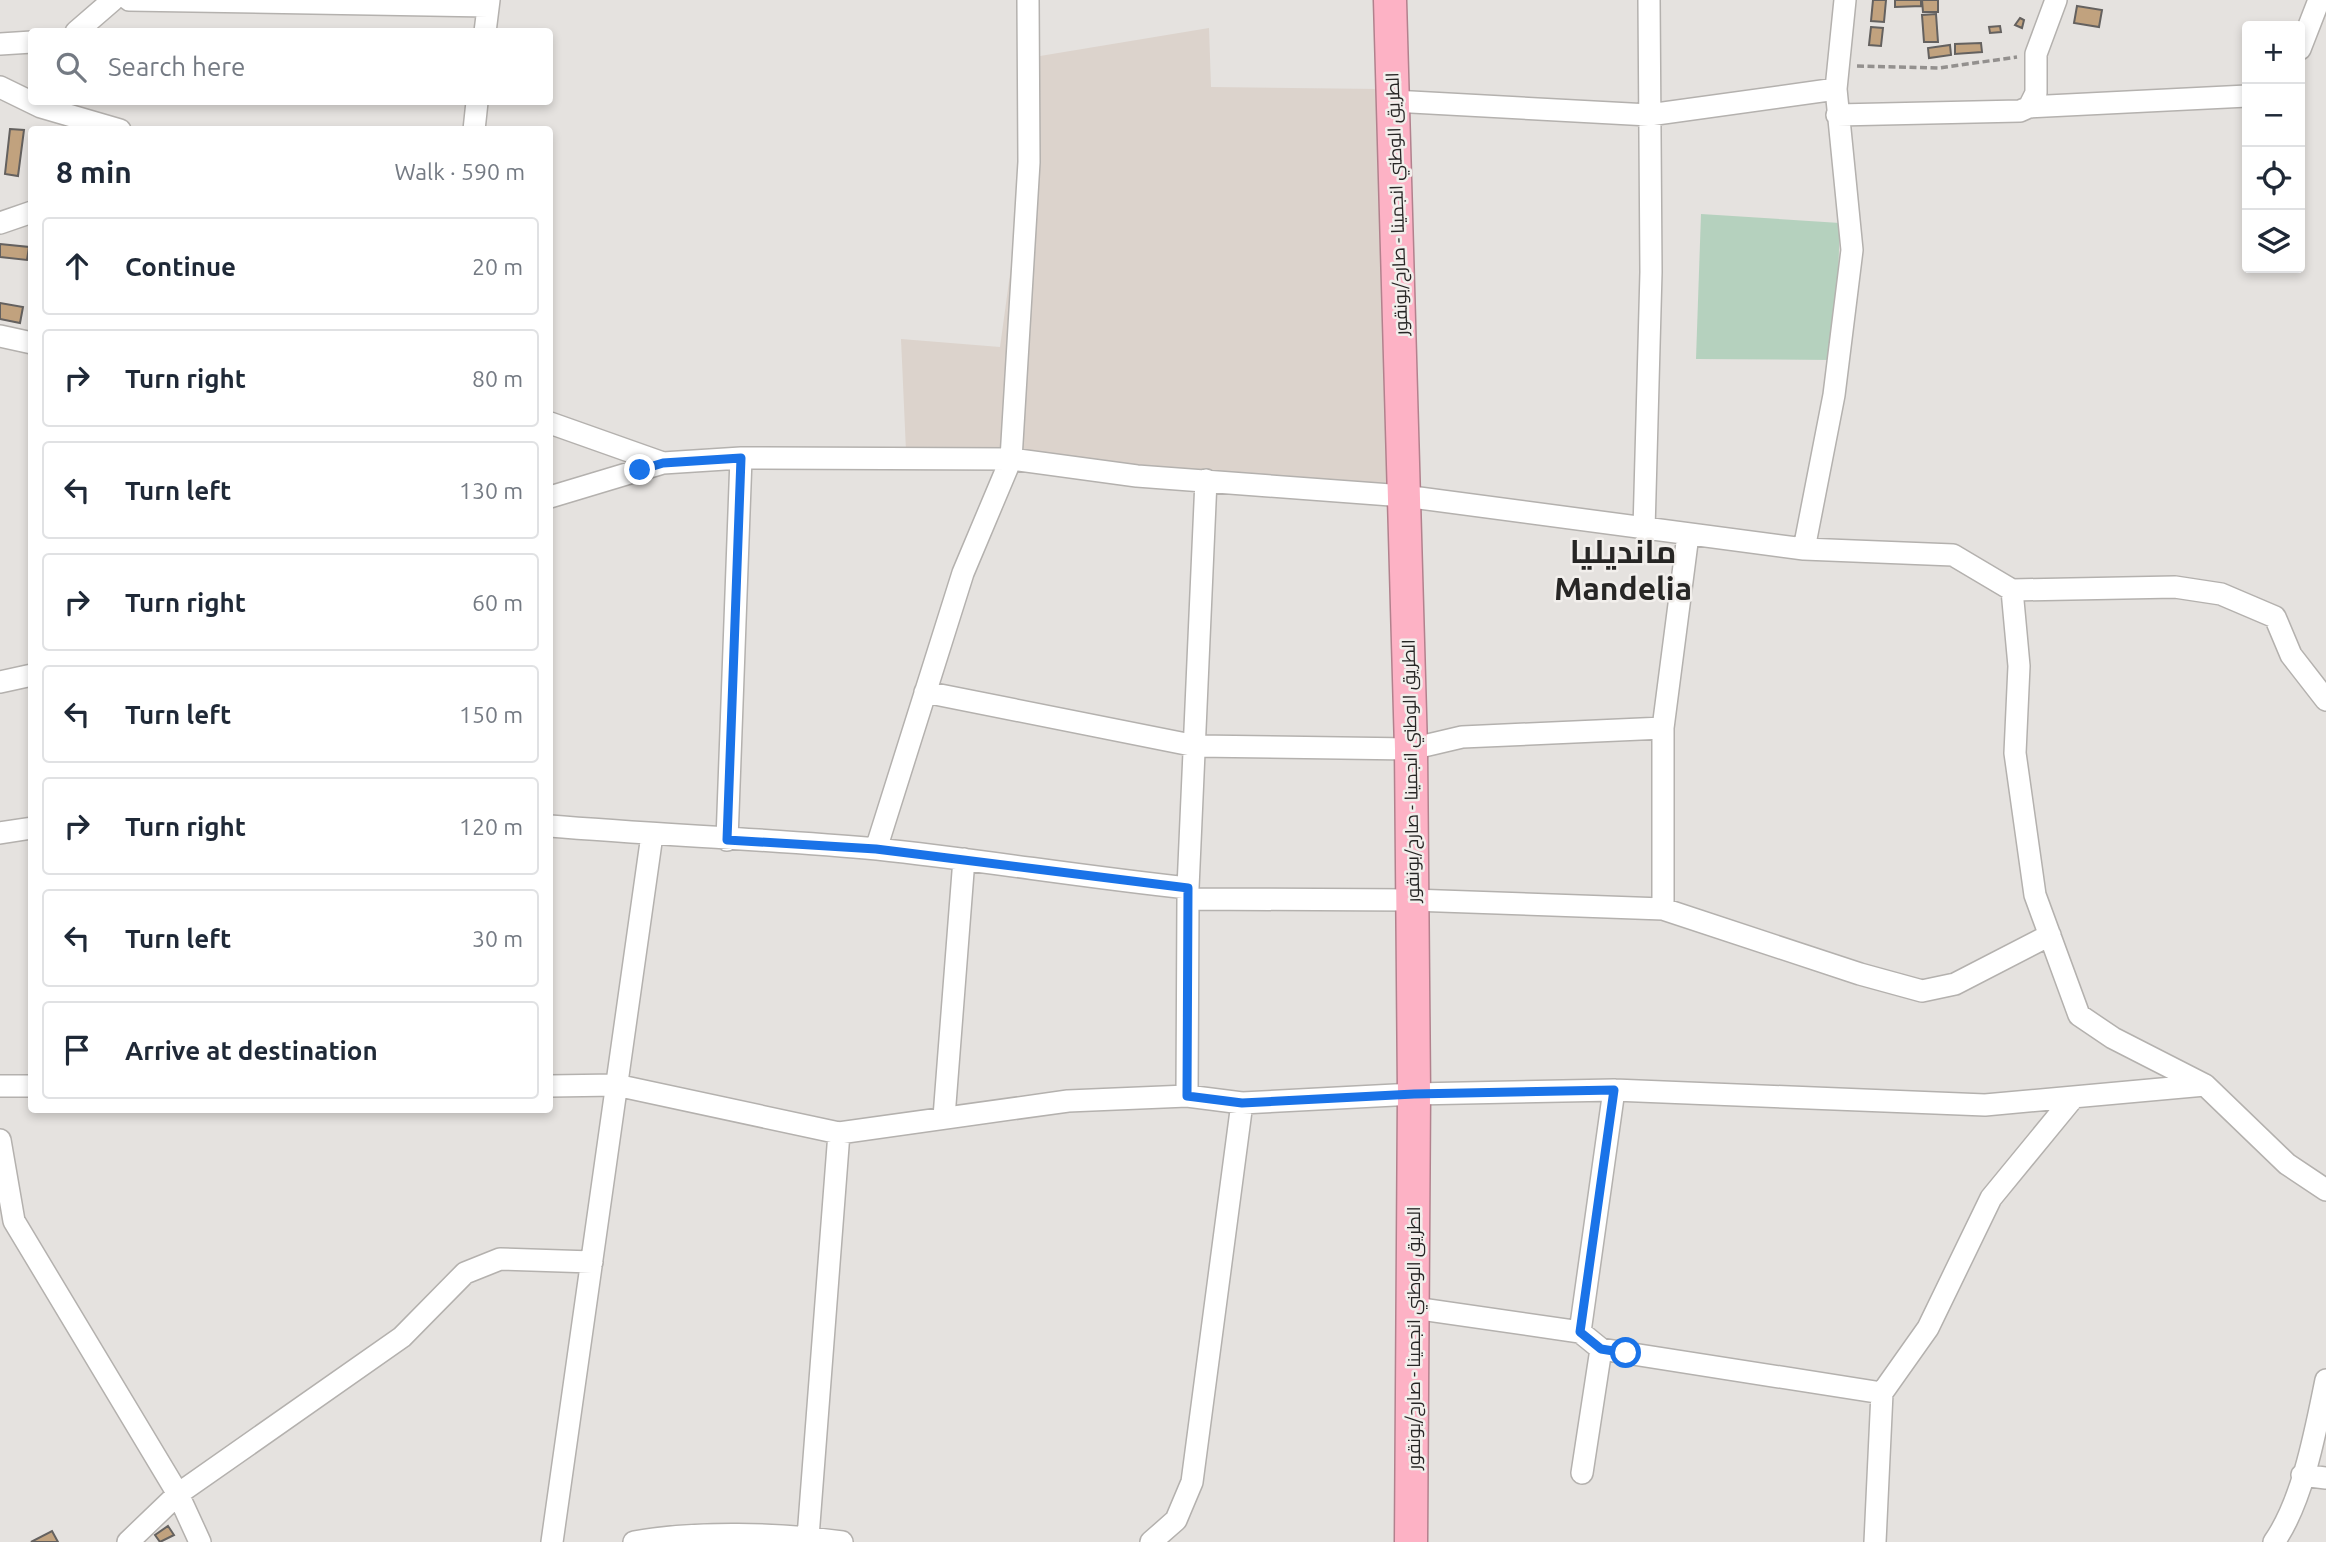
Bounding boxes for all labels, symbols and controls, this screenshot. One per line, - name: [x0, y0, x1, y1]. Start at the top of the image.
- map controls: [2242, 21, 2305, 273]
- button: +: [2242, 21, 2305, 84]
- search box: [28, 28, 553, 105]
- icon: search: [52, 48, 90, 86]
- text: Search here: [108, 52, 245, 81]
- street label: الطريق الوطني انجمينا - صارح/بونقور: [1381, 72, 1416, 337]
- button: −: [2242, 84, 2305, 147]
- button: locate: [2242, 147, 2305, 210]
- text: 8 min: [56, 155, 132, 189]
- text: Walk · 590 m: [394, 159, 525, 184]
- button: layers: [2242, 210, 2305, 273]
- icon: ahead: [58, 247, 96, 285]
- text: Continue: [125, 252, 236, 281]
- text: 20 m: [472, 254, 523, 279]
- icon: right: [58, 359, 96, 397]
- text: Turn right: [125, 364, 246, 393]
- text: 80 m: [472, 366, 523, 391]
- route end: [624, 454, 655, 485]
- icon: left: [58, 471, 96, 509]
- text: Turn left: [125, 476, 231, 505]
- text: 130 m: [459, 478, 523, 503]
- district label: مانديليا Mandelia: [1554, 533, 1692, 606]
- icon: right: [58, 583, 96, 621]
- text: Turn right: [125, 588, 246, 617]
- text: 60 m: [472, 590, 523, 615]
- street label: الطريق الوطني انجمينا - صارح/بونقور: [1398, 639, 1427, 904]
- icon: left: [58, 695, 96, 733]
- text: Turn left: [125, 700, 231, 729]
- text: 150 m: [459, 702, 523, 727]
- icon: right: [58, 807, 96, 845]
- text: Turn right: [125, 812, 246, 841]
- text: 120 m: [459, 814, 523, 839]
- icon: left: [58, 919, 96, 957]
- text: Turn left: [125, 924, 231, 953]
- text: 30 m: [472, 926, 523, 951]
- icon: arrive: [58, 1031, 96, 1069]
- text: Arrive at destination: [125, 1036, 378, 1065]
- street label: الطريق الوطني انجمينا - صارح/بونقور: [1403, 1206, 1428, 1471]
- route start: [1610, 1337, 1641, 1368]

